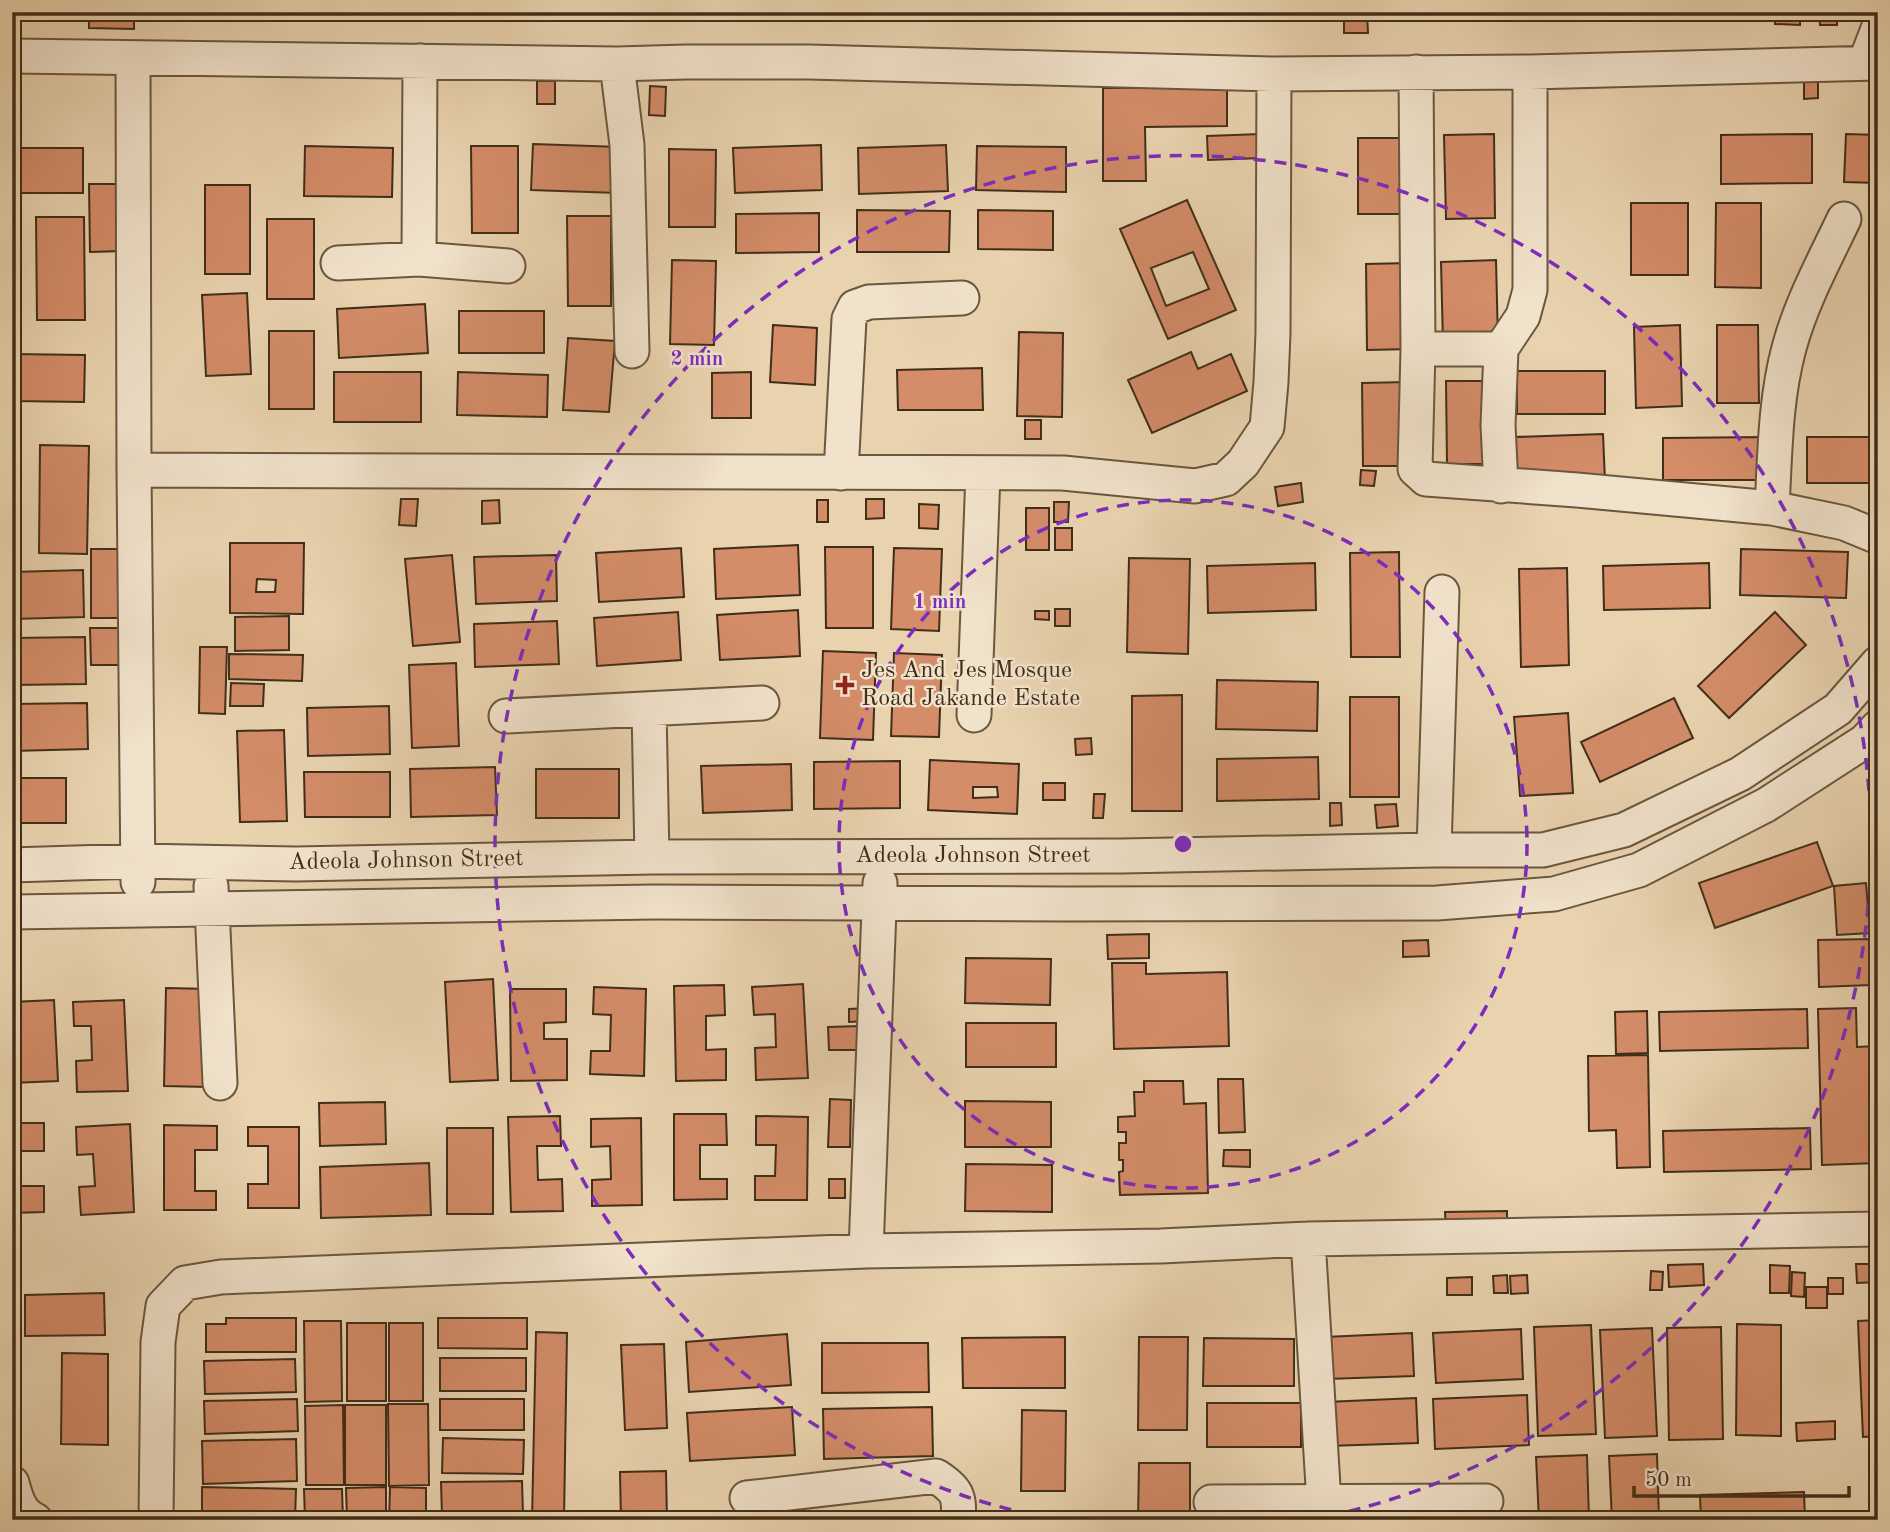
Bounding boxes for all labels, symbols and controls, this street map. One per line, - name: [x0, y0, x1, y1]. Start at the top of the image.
- text: 2 min: [671, 349, 723, 370]
- text: 1 min: [914, 592, 966, 613]
- place label: Jes And Jes Mosque Road Jakande Estate: [861, 659, 1080, 711]
- marker: Jes And Jes Mosque Road Jakande Estate: [835, 675, 855, 695]
- centre of rings: [1171, 832, 1195, 856]
- street label: Adeola Johnson Street: [855, 844, 1091, 868]
- street label: Adeola Johnson Street: [288, 847, 524, 875]
- scale bar: [1634, 1455, 1850, 1499]
- text: 50 m: [1645, 1470, 1692, 1491]

